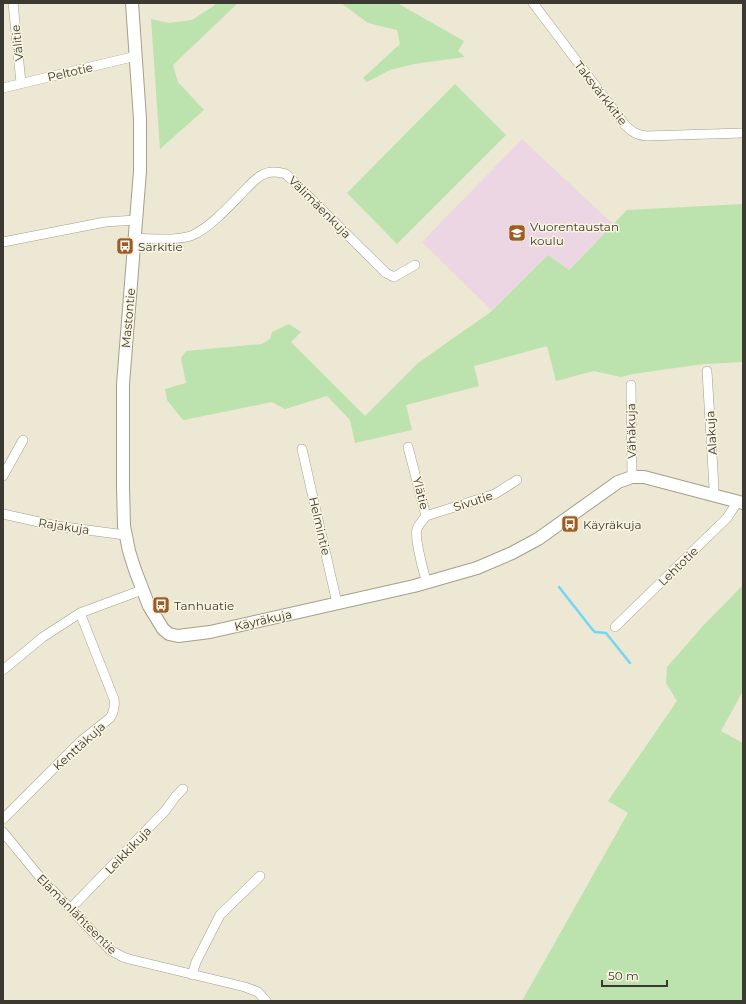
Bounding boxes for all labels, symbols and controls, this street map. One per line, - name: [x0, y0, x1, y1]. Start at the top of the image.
- street label: Välitie: [8, 24, 26, 62]
- street label: Taksvärkkitie: [571, 58, 631, 128]
- street label: Peltotie: [46, 59, 94, 85]
- street label: Välimäenkuja: [286, 173, 354, 241]
- place label: Vuorentaustan koulu: [530, 219, 619, 248]
- school or university icon: Vuorentaustan koulu: [507, 223, 527, 243]
- bus stop icon: Särkitie: [115, 236, 135, 256]
- place label: Särkitie: [138, 239, 183, 254]
- street label: Mastontie: [118, 287, 138, 349]
- street label: Vähäkuja: [623, 403, 639, 459]
- street label: Alakuja: [702, 410, 720, 456]
- street label: Ylätie: [410, 475, 432, 511]
- street label: Sivutie: [451, 488, 495, 514]
- street label: Helmintie: [306, 495, 334, 557]
- bus stop icon: Käyräkuja: [560, 514, 580, 534]
- street label: Rajakuja: [37, 515, 91, 537]
- place label: Käyräkuja: [583, 517, 642, 532]
- street label: Lehtotie: [655, 543, 701, 589]
- bus stop icon: Tanhuatie: [151, 595, 171, 615]
- place label: Tanhuatie: [174, 598, 234, 613]
- street label: Käyräkuja: [233, 606, 293, 634]
- street label: Kenttäkuja: [50, 719, 108, 773]
- street label: Leikkikuja: [102, 823, 154, 877]
- street label: Elämänlähteentie: [34, 871, 120, 957]
- scale bar: [602, 962, 667, 988]
- text: 50 m: [608, 968, 639, 983]

